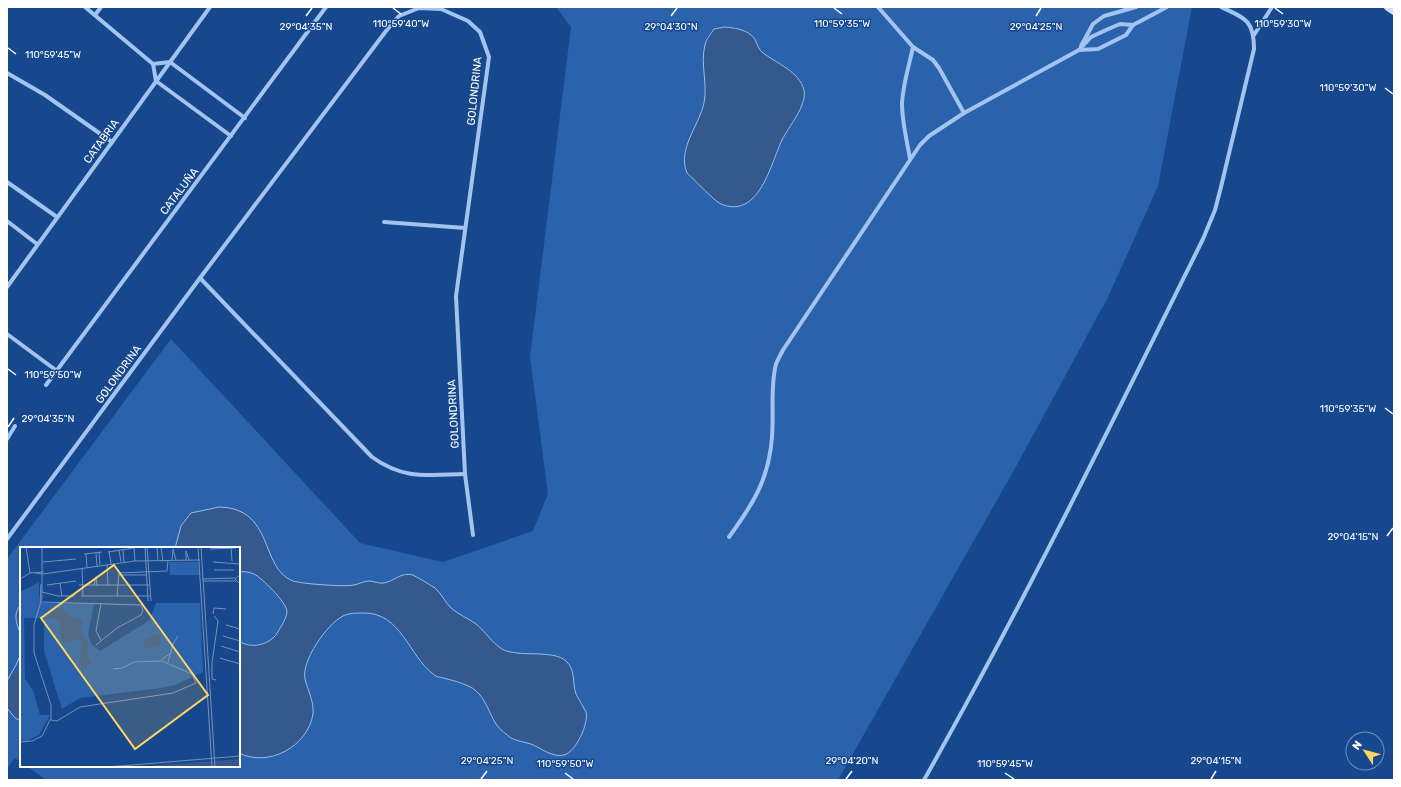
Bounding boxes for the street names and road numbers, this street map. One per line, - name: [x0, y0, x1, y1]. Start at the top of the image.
- street label: GOLONDRINA: [464, 55, 485, 126]
- street label: CATABRIA: [81, 116, 122, 166]
- street label: CATALUÑA: [158, 165, 202, 217]
- street label: GOLONDRINA: [93, 342, 144, 406]
- street label: GOLONDRINA: [445, 379, 462, 449]

